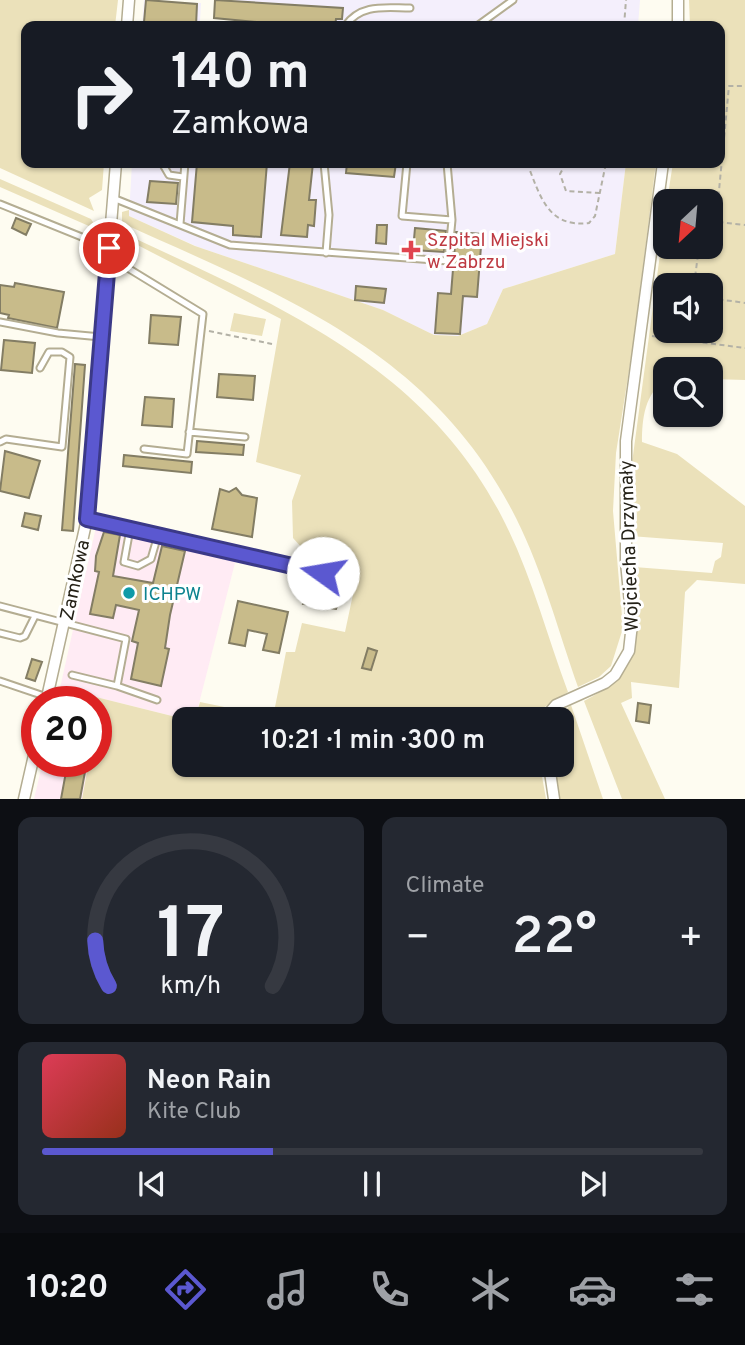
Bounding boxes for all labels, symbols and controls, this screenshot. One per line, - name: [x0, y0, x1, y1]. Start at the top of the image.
- text: 140 m: [171, 44, 310, 106]
- icon: right: [56, 49, 147, 140]
- text: Zamkowa: [171, 105, 309, 145]
- north arrow: [653, 189, 723, 259]
- map controls: [653, 189, 723, 427]
- pin: [79, 218, 139, 278]
- icon: arrive: [90, 229, 128, 267]
- place label: Szpital Miejski w Zabrzu: [427, 229, 549, 275]
- marker: Szpital Miejski w Zabrzu: [401, 240, 421, 260]
- button: sound: [653, 273, 723, 343]
- button: search: [653, 357, 723, 427]
- street label: Wojciecha Drzymały: [615, 460, 645, 632]
- position arrow: [286, 536, 360, 610]
- street label: Zamkowa: [56, 538, 96, 623]
- place label: ICHPW: [143, 583, 201, 607]
- marker: ICHPW: [121, 585, 137, 601]
- speed limit sign: 20: [21, 686, 112, 777]
- text: 10:21 · 1 min · 300 m: [261, 725, 485, 758]
- text: Climate: [406, 872, 484, 901]
- text: 17: [157, 893, 225, 985]
- text: 22°: [512, 906, 597, 972]
- text: −: [406, 915, 430, 964]
- text: +: [678, 915, 703, 964]
- text: km/h: [160, 971, 221, 1003]
- text: Neon Rain: [147, 1065, 272, 1098]
- text: Kite Club: [147, 1098, 241, 1127]
- icon: previous: [133, 1165, 171, 1203]
- icon: pause: [353, 1165, 391, 1203]
- icon: next: [574, 1165, 612, 1203]
- icon: directions: [161, 1265, 210, 1314]
- icon: music: [263, 1265, 312, 1314]
- icon: phone: [365, 1265, 414, 1314]
- icon: climate: [466, 1265, 515, 1314]
- icon: car: [568, 1265, 617, 1314]
- icon: filters: [670, 1265, 719, 1314]
- text: 10:20: [26, 1269, 109, 1309]

